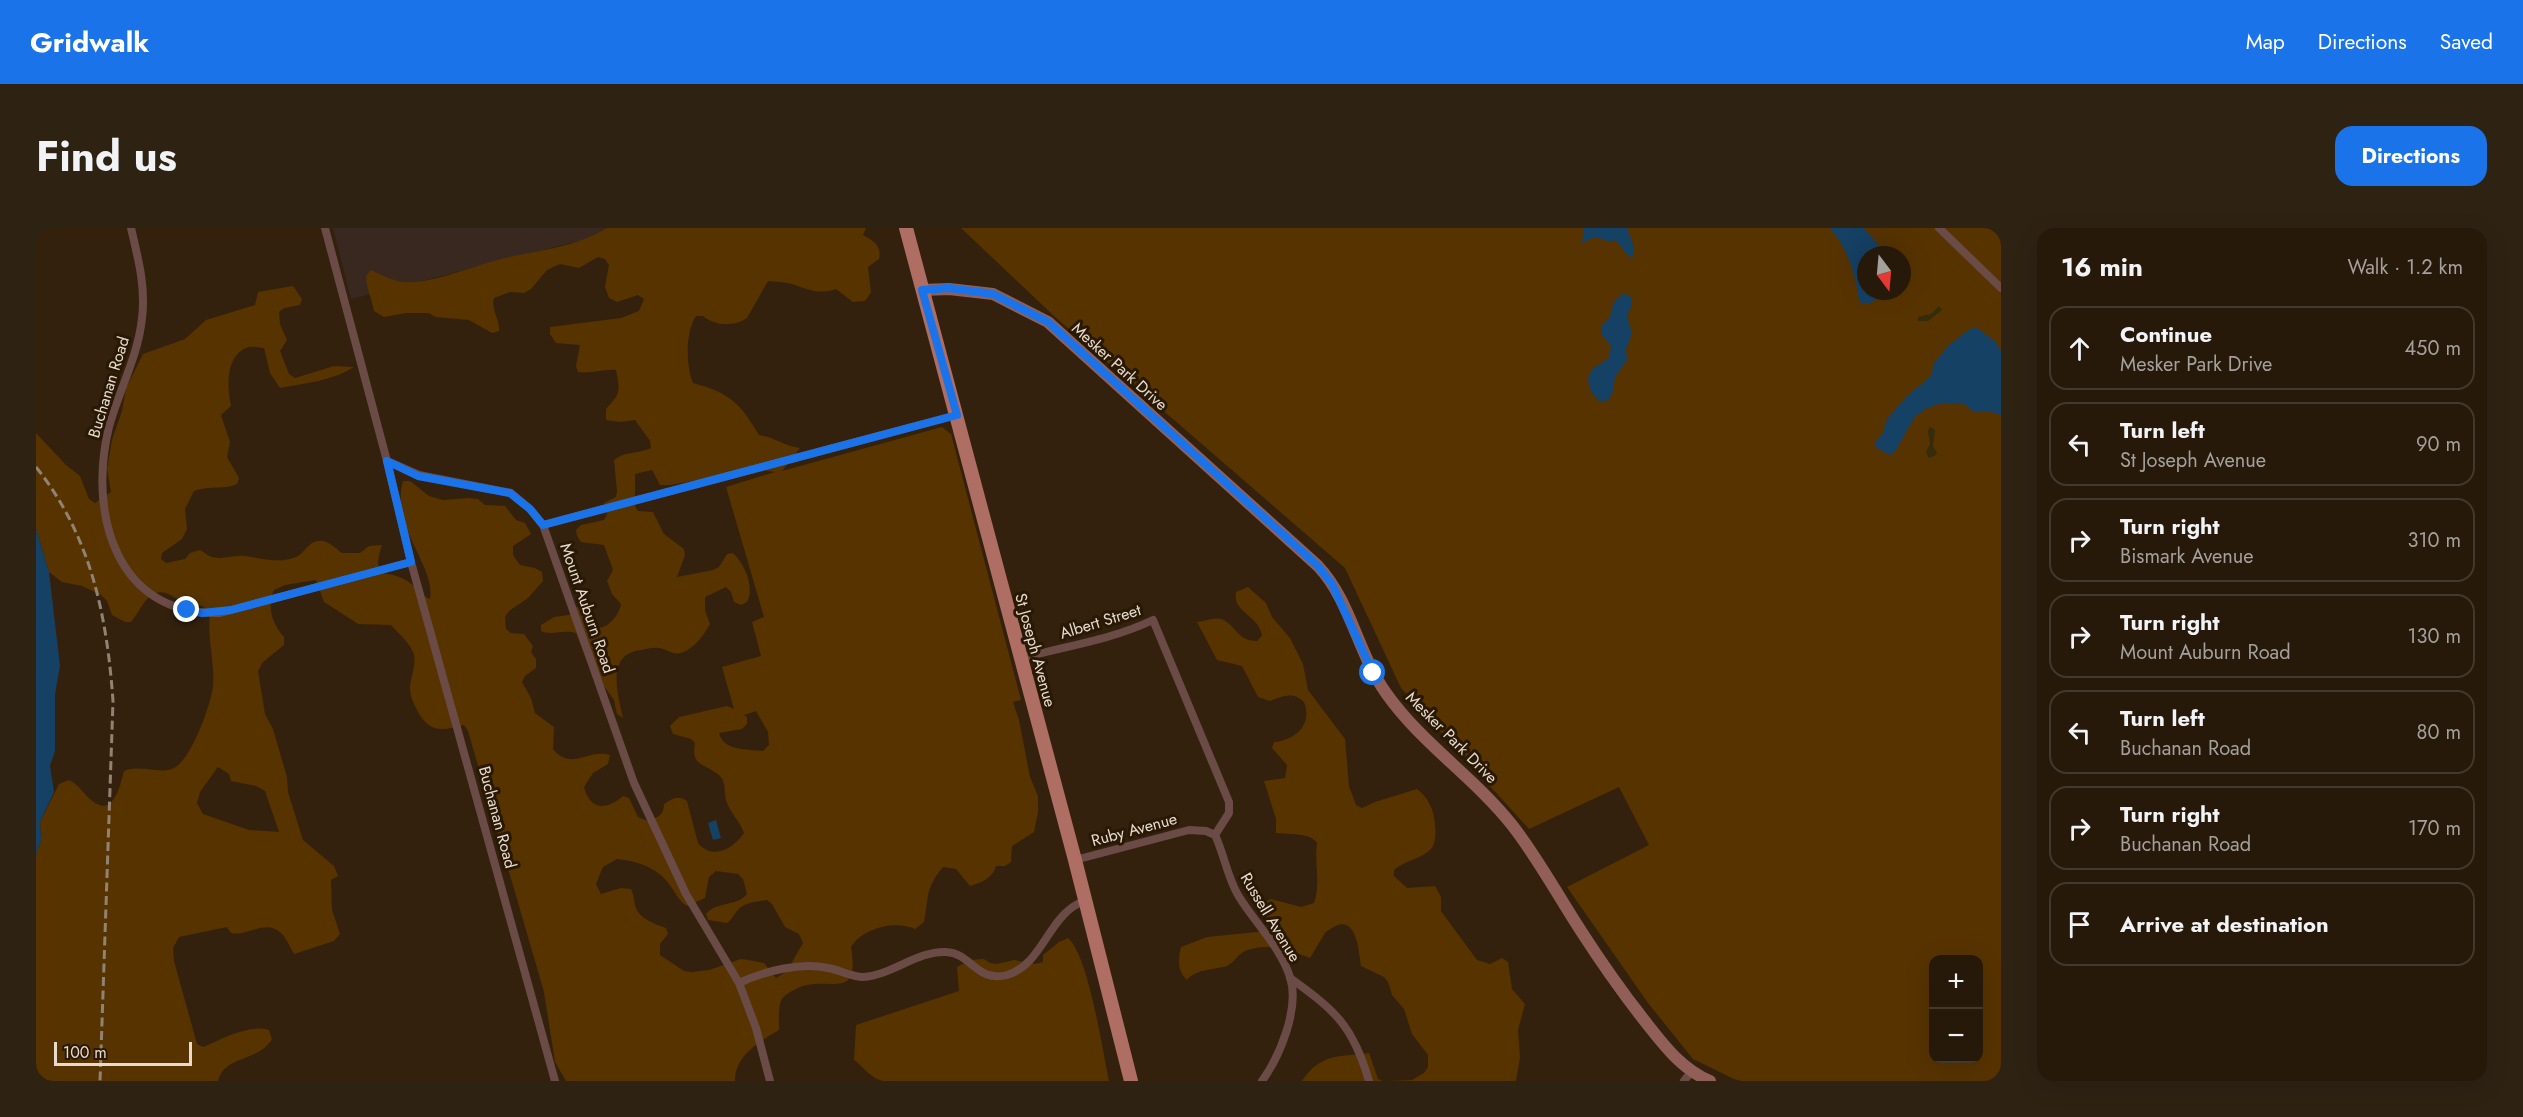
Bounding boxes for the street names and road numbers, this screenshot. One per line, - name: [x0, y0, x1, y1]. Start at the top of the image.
- street label: Mesker Park Drive: [1067, 317, 1173, 416]
- street label: Buchanan Road: [82, 334, 135, 441]
- street label: Mount Auburn Road: [554, 540, 621, 676]
- street label: St Joseph Avenue: [1009, 591, 1062, 710]
- street label: Albert Street: [1057, 598, 1144, 645]
- street label: Mesker Park Drive: [1400, 686, 1503, 789]
- street label: Buchanan Road: [473, 763, 522, 871]
- street label: Ruby Avenue: [1089, 807, 1180, 852]
- street label: Russell Avenue: [1235, 868, 1306, 966]

